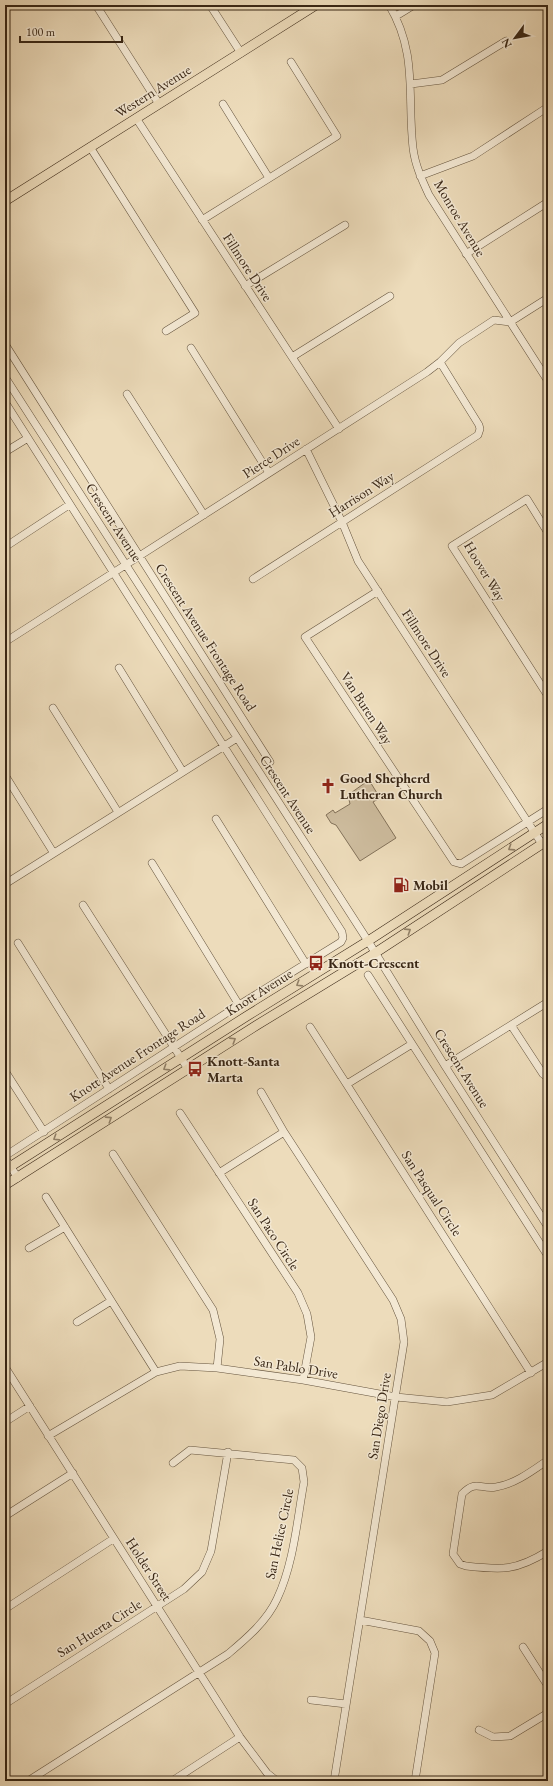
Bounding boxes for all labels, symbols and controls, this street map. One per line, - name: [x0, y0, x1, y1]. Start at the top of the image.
- scale bar: [20, 18, 122, 44]
- north arrow: [495, 18, 535, 58]
- text: 100 m: [26, 24, 56, 40]
- text: N: [498, 36, 515, 51]
- street label: Western Avenue: [112, 60, 195, 122]
- street label: Monroe Avenue: [430, 176, 490, 260]
- street label: Fillmore Drive: [219, 229, 277, 305]
- street label: Pierce Drive: [239, 431, 304, 482]
- street label: Harrison Way: [325, 466, 398, 521]
- street label: Crescent Avenue: [82, 479, 146, 565]
- street label: Hoover Way: [460, 538, 510, 605]
- street label: Crescent Avenue Frontage Road: [151, 560, 261, 715]
- street label: Fillmore Drive: [398, 605, 456, 681]
- street label: Van Buren Way: [337, 668, 398, 748]
- street label: Crescent Avenue: [256, 751, 320, 837]
- place label: Good Shepherd Lutheran Church: [340, 769, 443, 803]
- church icon: Good Shepherd Lutheran Church: [319, 777, 337, 795]
- one-way arrow: [508, 843, 515, 851]
- fuel station icon: Mobil: [392, 876, 410, 894]
- place label: Mobil: [413, 876, 448, 894]
- one-way arrow: [404, 929, 411, 936]
- bus stop icon: Knott-Crescent: [307, 954, 325, 972]
- place label: Knott-Crescent: [328, 954, 420, 972]
- street label: Knott Avenue: [222, 964, 296, 1020]
- one-way arrow: [296, 979, 303, 986]
- street label: Knott Avenue Frontage Road: [66, 1004, 209, 1106]
- street label: Crescent Avenue: [430, 1025, 494, 1111]
- one-way arrow: [229, 1038, 236, 1045]
- place label: Knott-Santa Marta: [207, 1052, 280, 1086]
- bus stop icon: Knott-Santa Marta: [186, 1060, 204, 1078]
- one-way arrow: [163, 1063, 170, 1071]
- one-way arrow: [105, 1117, 112, 1124]
- one-way arrow: [53, 1133, 60, 1140]
- street label: San Pasqual Circle: [398, 1147, 467, 1240]
- street label: San Paco Circle: [244, 1194, 304, 1274]
- street label: San Pablo Drive: [253, 1351, 340, 1383]
- street label: San Diego Drive: [363, 1371, 395, 1461]
- street label: San Helice Circle: [261, 1487, 297, 1581]
- street label: Holder Street: [122, 1534, 177, 1605]
- street label: San Huerta Circle: [53, 1595, 145, 1661]

